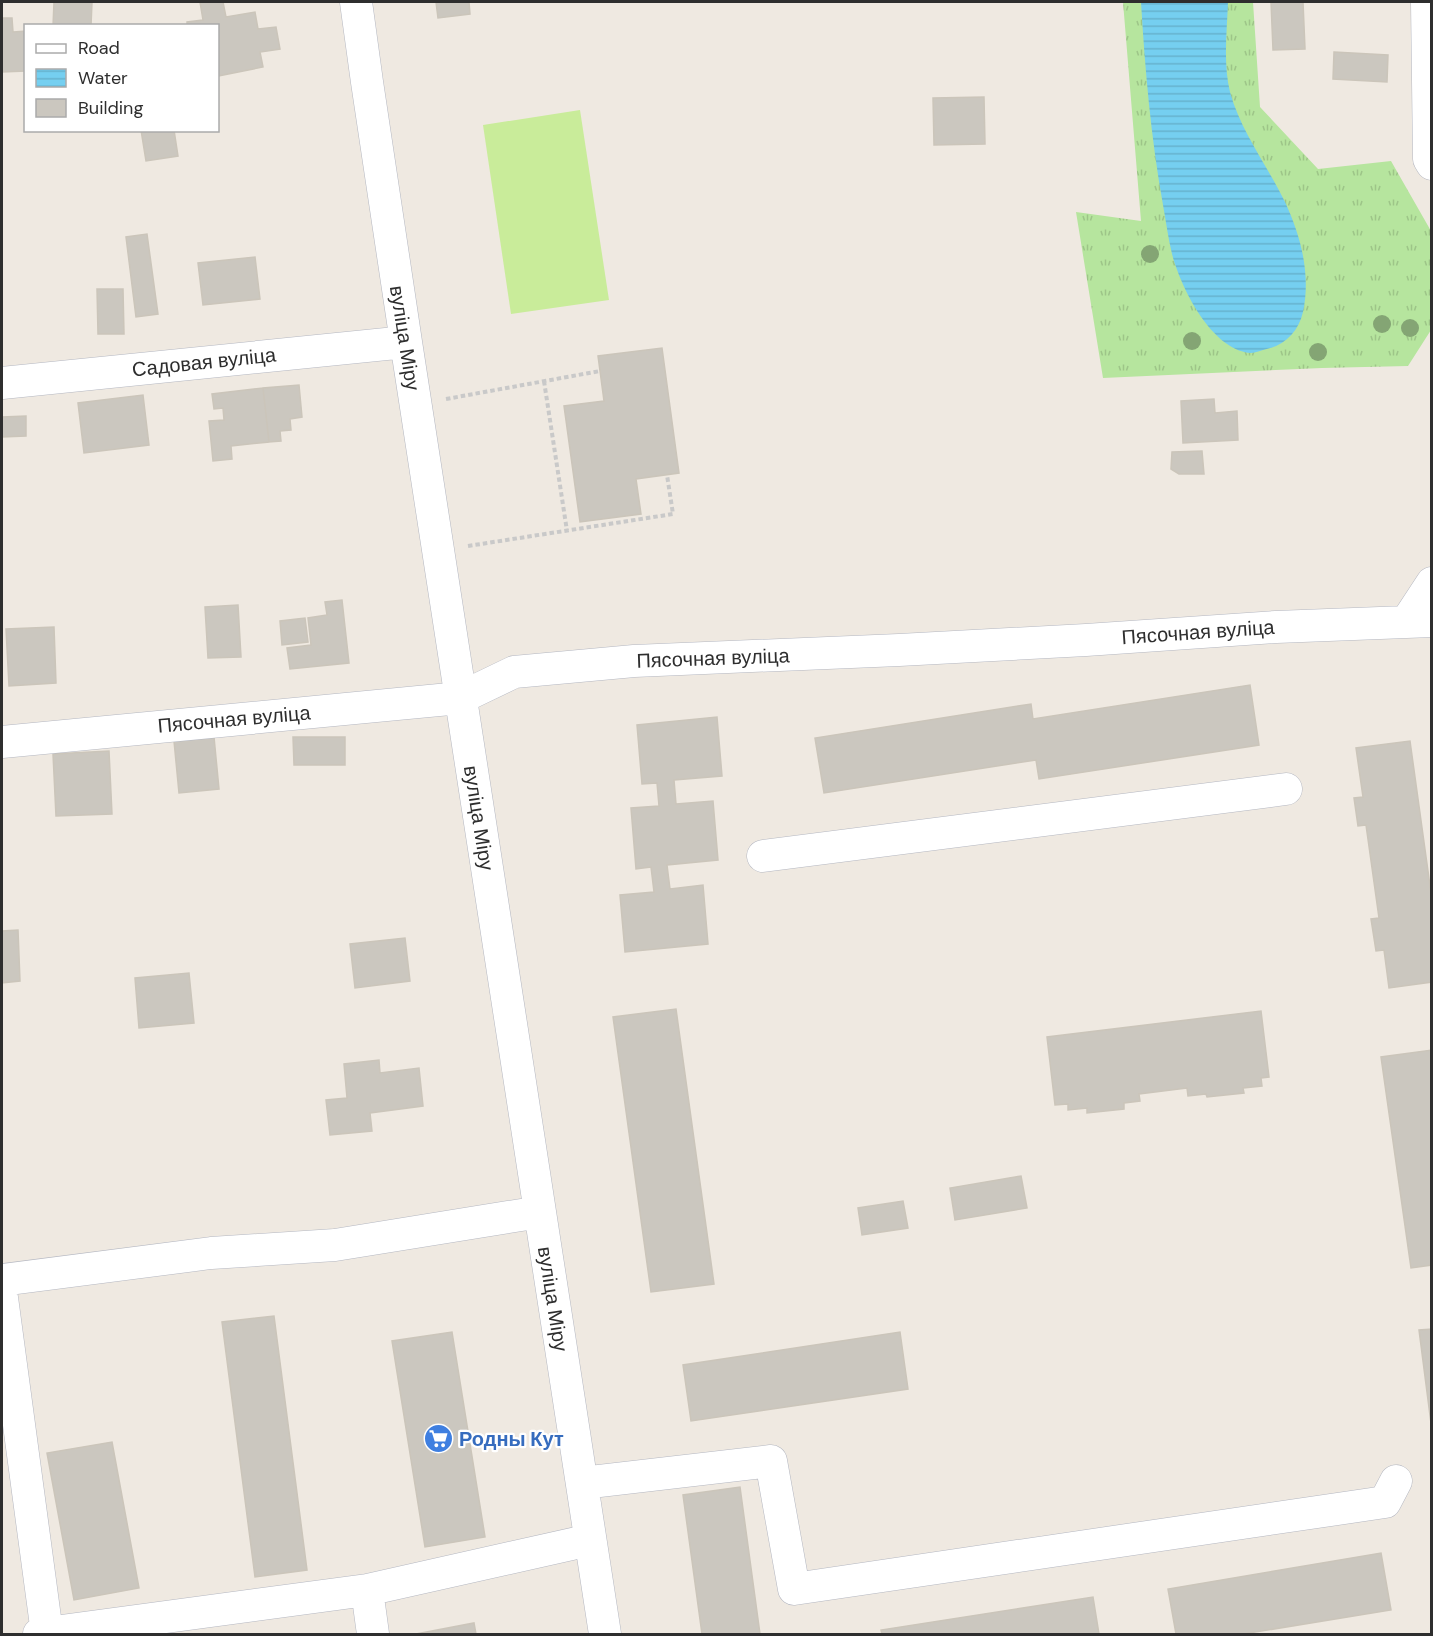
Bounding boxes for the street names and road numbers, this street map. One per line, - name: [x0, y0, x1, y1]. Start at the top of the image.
- street label: вуліца Міру: [384, 284, 426, 392]
- street label: Садовая вуліца: [131, 341, 278, 382]
- street label: Пясочная вуліца: [1121, 614, 1276, 650]
- street label: Пясочная вуліца: [636, 642, 791, 674]
- street label: Пясочная вуліца: [157, 699, 312, 739]
- street label: вуліца Міру: [458, 764, 500, 872]
- street label: вуліца Міру: [532, 1245, 574, 1353]

